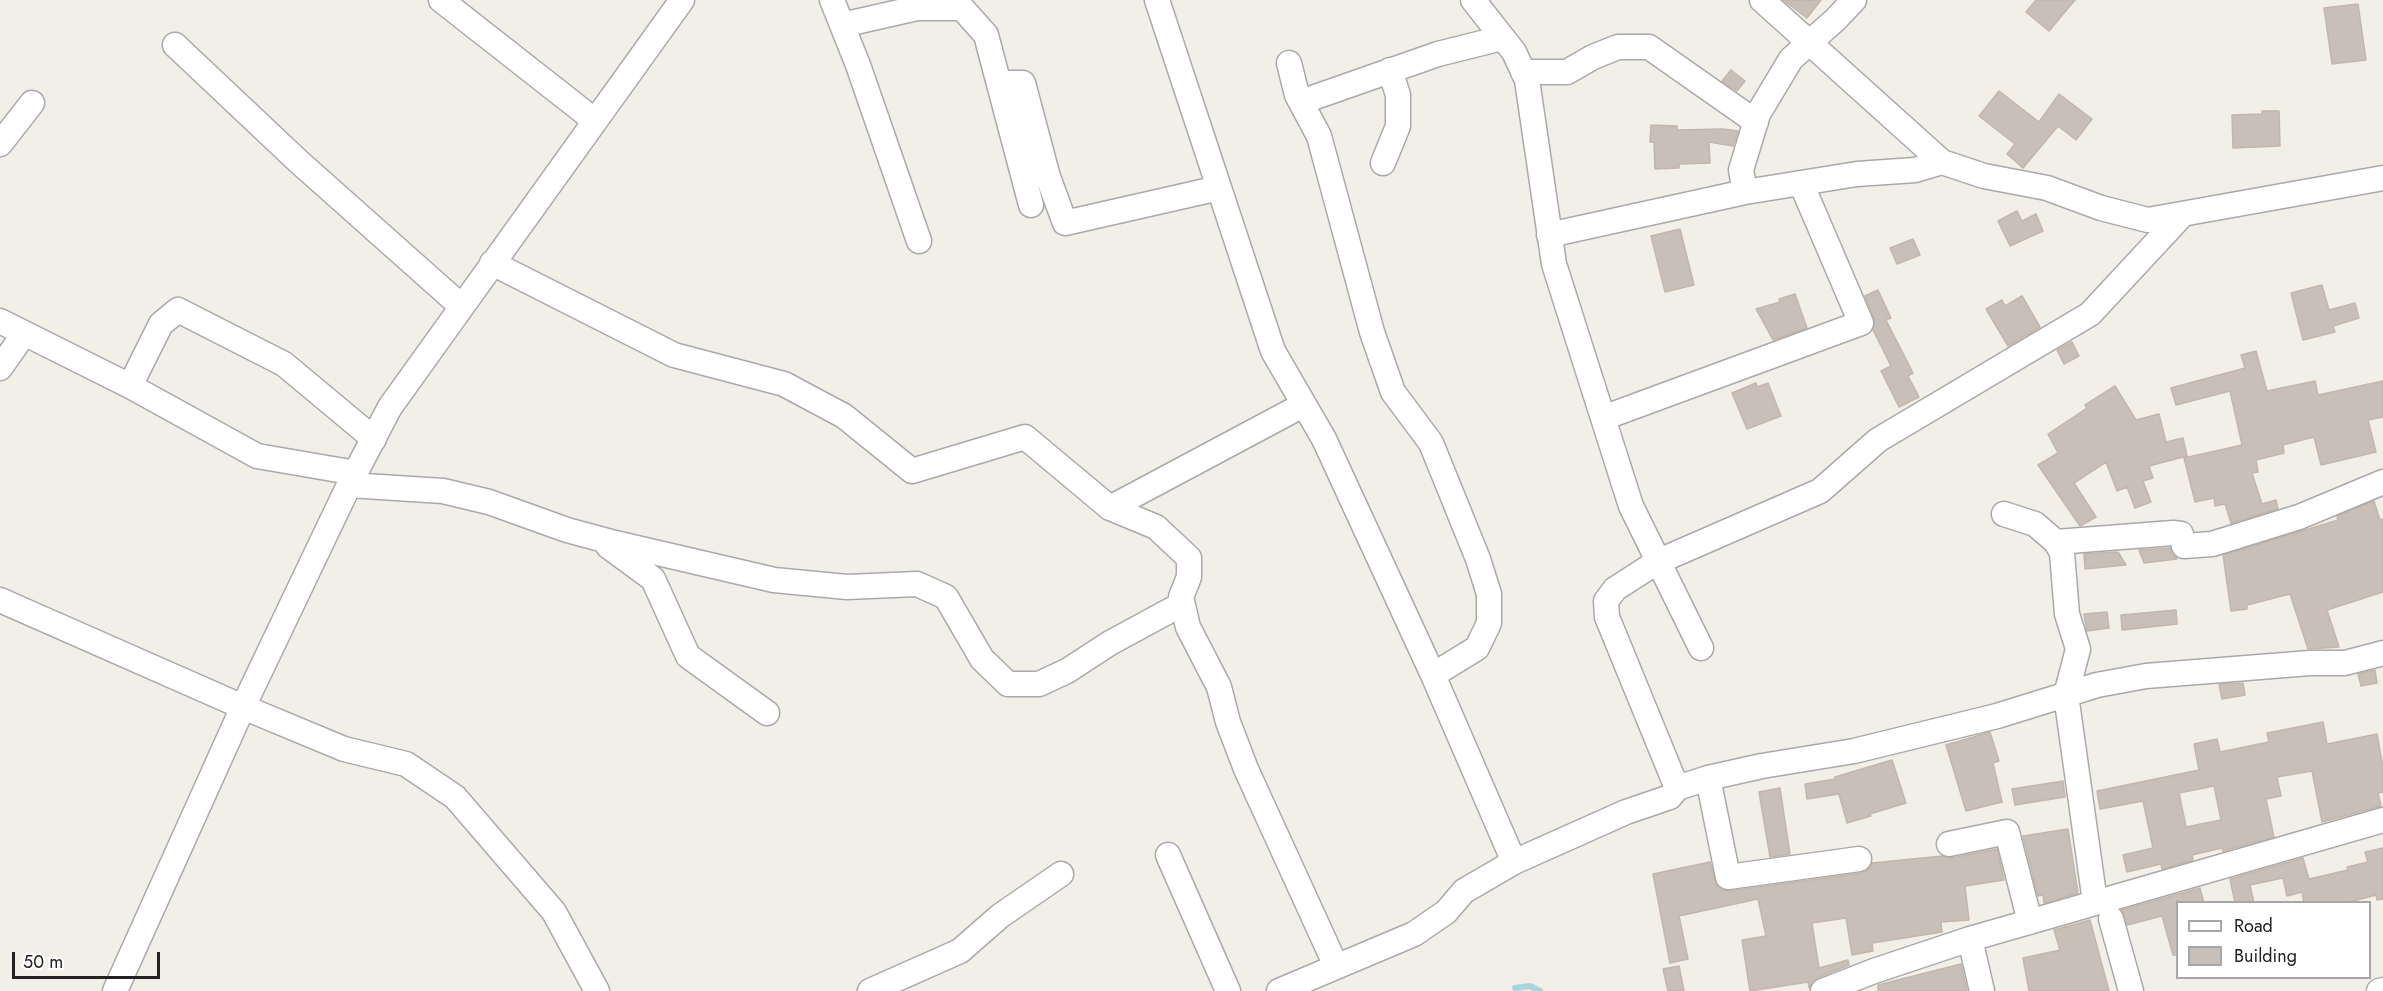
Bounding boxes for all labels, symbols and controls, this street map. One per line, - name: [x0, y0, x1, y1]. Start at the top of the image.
- legend: [2176, 901, 2371, 979]
- text: Road: [2234, 913, 2273, 939]
- scale bar: [15, 940, 164, 978]
- text: Building: [2234, 943, 2297, 969]
- text: 50 m: [23, 949, 63, 975]

